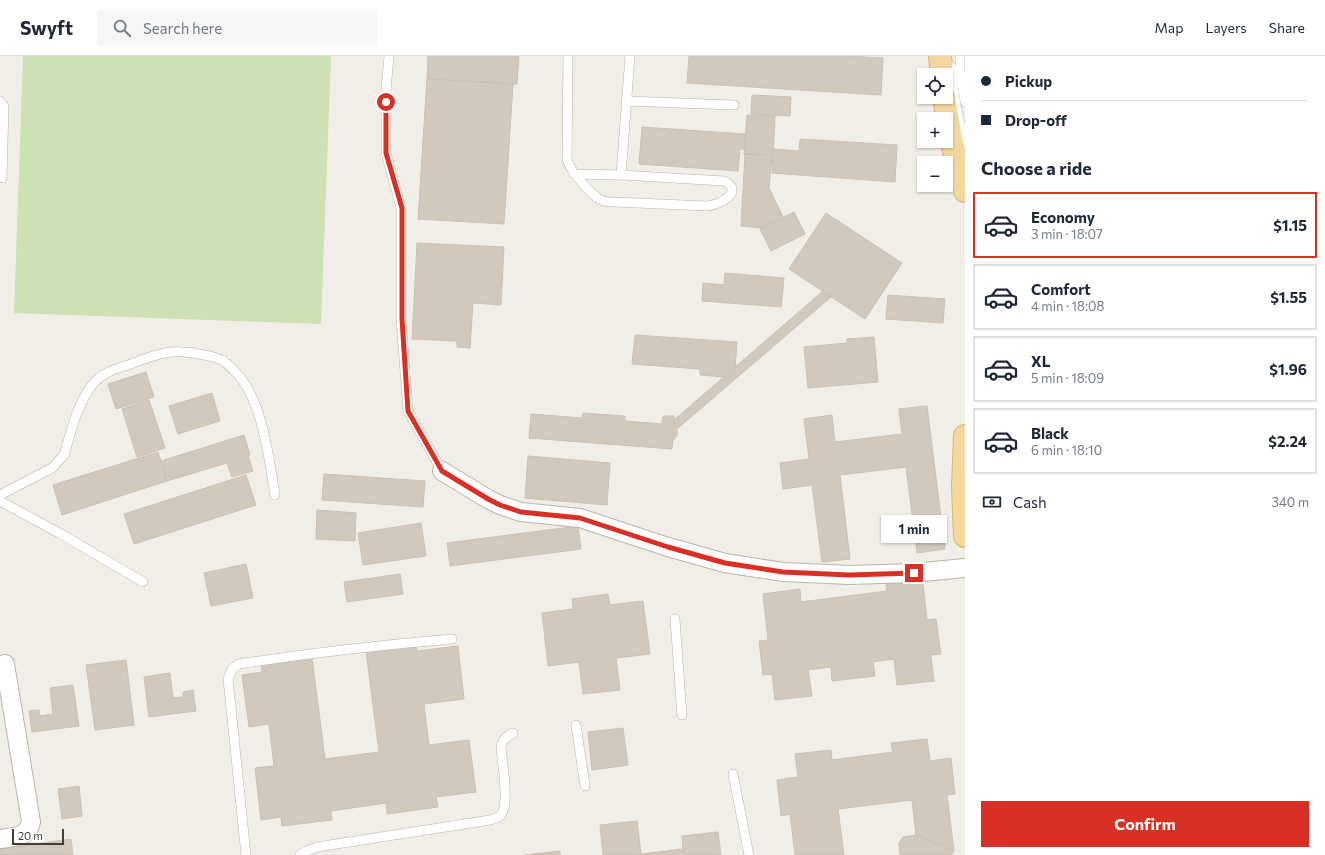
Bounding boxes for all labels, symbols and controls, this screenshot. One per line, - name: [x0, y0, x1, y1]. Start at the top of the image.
- search box: [97, 10, 377, 46]
- text: Swyft: [20, 16, 73, 39]
- icon: search: [111, 17, 133, 39]
- text: Search here: [143, 19, 222, 37]
- text: Map: [1155, 19, 1183, 36]
- text: Layers: [1205, 19, 1247, 36]
- text: Share: [1269, 19, 1305, 36]
- map controls: [917, 68, 953, 192]
- button: locate: [917, 68, 953, 104]
- text: Pickup: [1005, 72, 1052, 90]
- route start: [377, 93, 395, 111]
- text: Drop-off: [1005, 111, 1067, 129]
- button: +: [917, 112, 953, 148]
- button: −: [917, 156, 953, 192]
- text: Choose a ride: [981, 157, 1092, 179]
- icon: car: [983, 207, 1019, 243]
- text: Economy: [1031, 208, 1095, 226]
- text: $1.15: [1273, 216, 1307, 234]
- text: 3 min · 18:07: [1031, 226, 1103, 242]
- icon: car: [983, 279, 1019, 315]
- text: Comfort: [1031, 280, 1091, 298]
- text: $1.55: [1270, 288, 1307, 306]
- text: 4 min · 18:08: [1031, 298, 1104, 314]
- icon: car: [983, 351, 1019, 387]
- text: XL: [1031, 352, 1050, 370]
- text: $1.96: [1269, 360, 1307, 378]
- text: 5 min · 18:09: [1031, 370, 1104, 386]
- icon: car: [983, 423, 1019, 459]
- text: Black: [1031, 424, 1069, 442]
- text: $2.24: [1268, 432, 1307, 450]
- text: 6 min · 18:10: [1031, 442, 1102, 458]
- icon: cash: [981, 491, 1003, 513]
- text: Cash: [1013, 493, 1047, 511]
- text: 340 m: [1271, 494, 1309, 510]
- callout: 1 min: [881, 515, 947, 543]
- text: 1 min: [899, 521, 929, 537]
- route end: [905, 564, 923, 582]
- button: Confirm: [981, 801, 1309, 847]
- scale bar: [12, 827, 64, 846]
- text: 20 m: [18, 829, 43, 842]

